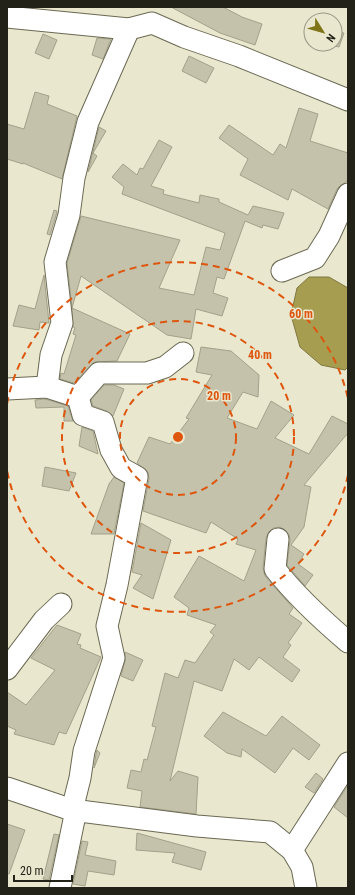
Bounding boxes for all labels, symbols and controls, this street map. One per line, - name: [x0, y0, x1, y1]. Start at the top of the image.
- north arrow: [303, 12, 343, 52]
- text: N: [323, 31, 338, 45]
- text: 60 m: [289, 307, 313, 321]
- text: 40 m: [248, 348, 272, 362]
- text: 20 m: [207, 389, 231, 403]
- centre of rings: [171, 430, 185, 444]
- scale bar: [14, 857, 72, 883]
- text: 20 m: [20, 864, 44, 878]

